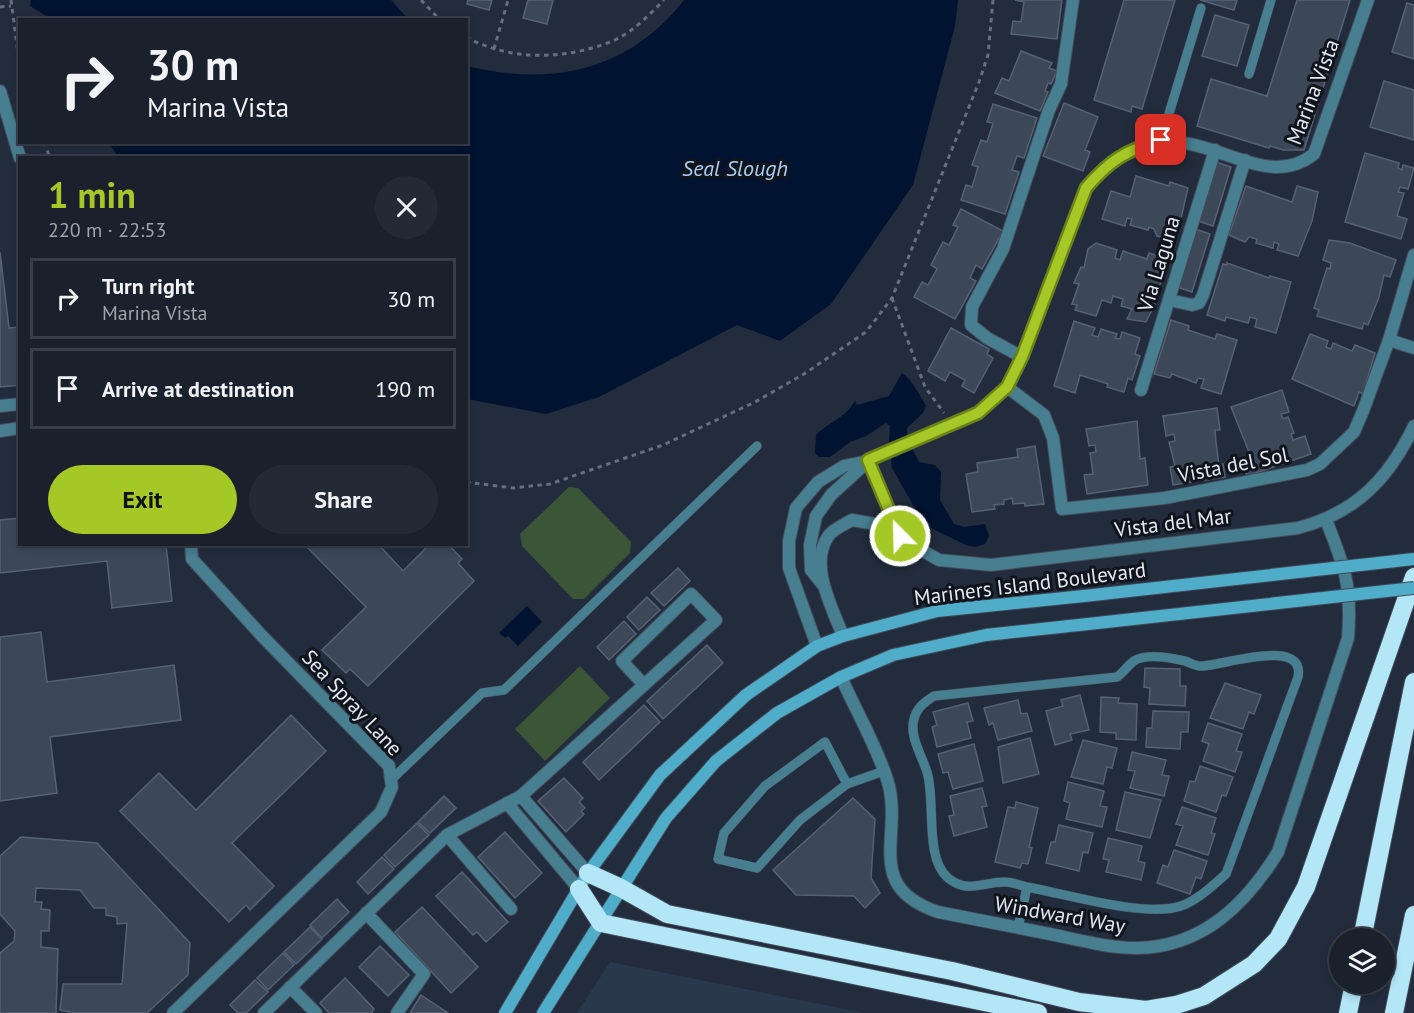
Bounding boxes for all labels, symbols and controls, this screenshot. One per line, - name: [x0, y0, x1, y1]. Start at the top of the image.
- street label: Marina Vista: [1280, 35, 1345, 148]
- text: 30 m: [147, 37, 239, 92]
- icon: right: [48, 42, 126, 120]
- text: Marina Vista: [147, 90, 289, 124]
- pin: [1135, 114, 1186, 165]
- icon: arrive: [1144, 123, 1177, 156]
- water label: Seal Slough: [682, 154, 788, 182]
- text: 1 min: [48, 171, 136, 218]
- button: close: [375, 176, 438, 239]
- street label: Via Laguna: [1131, 213, 1186, 316]
- text: 220 m · 22:53: [48, 217, 166, 243]
- text: Turn right: [102, 272, 194, 300]
- icon: right: [51, 282, 84, 315]
- text: 30 m: [387, 285, 435, 313]
- text: Marina Vista: [102, 300, 207, 326]
- icon: arrive: [51, 372, 84, 405]
- text: Arrive at destination: [102, 375, 294, 403]
- text: 190 m: [375, 375, 435, 403]
- street label: Vista del Sol: [1174, 441, 1290, 489]
- button: Exit: [48, 465, 237, 534]
- button: Share: [249, 465, 438, 534]
- street label: Vista del Mar: [1112, 502, 1233, 543]
- position arrow: [868, 504, 932, 568]
- street label: Mariners Island Boulevard: [912, 556, 1148, 611]
- street label: Sea Spray Lane: [296, 644, 408, 761]
- street label: Windward Way: [993, 890, 1128, 939]
- map controls: [1329, 928, 1395, 994]
- button: layers: [1329, 928, 1395, 994]

